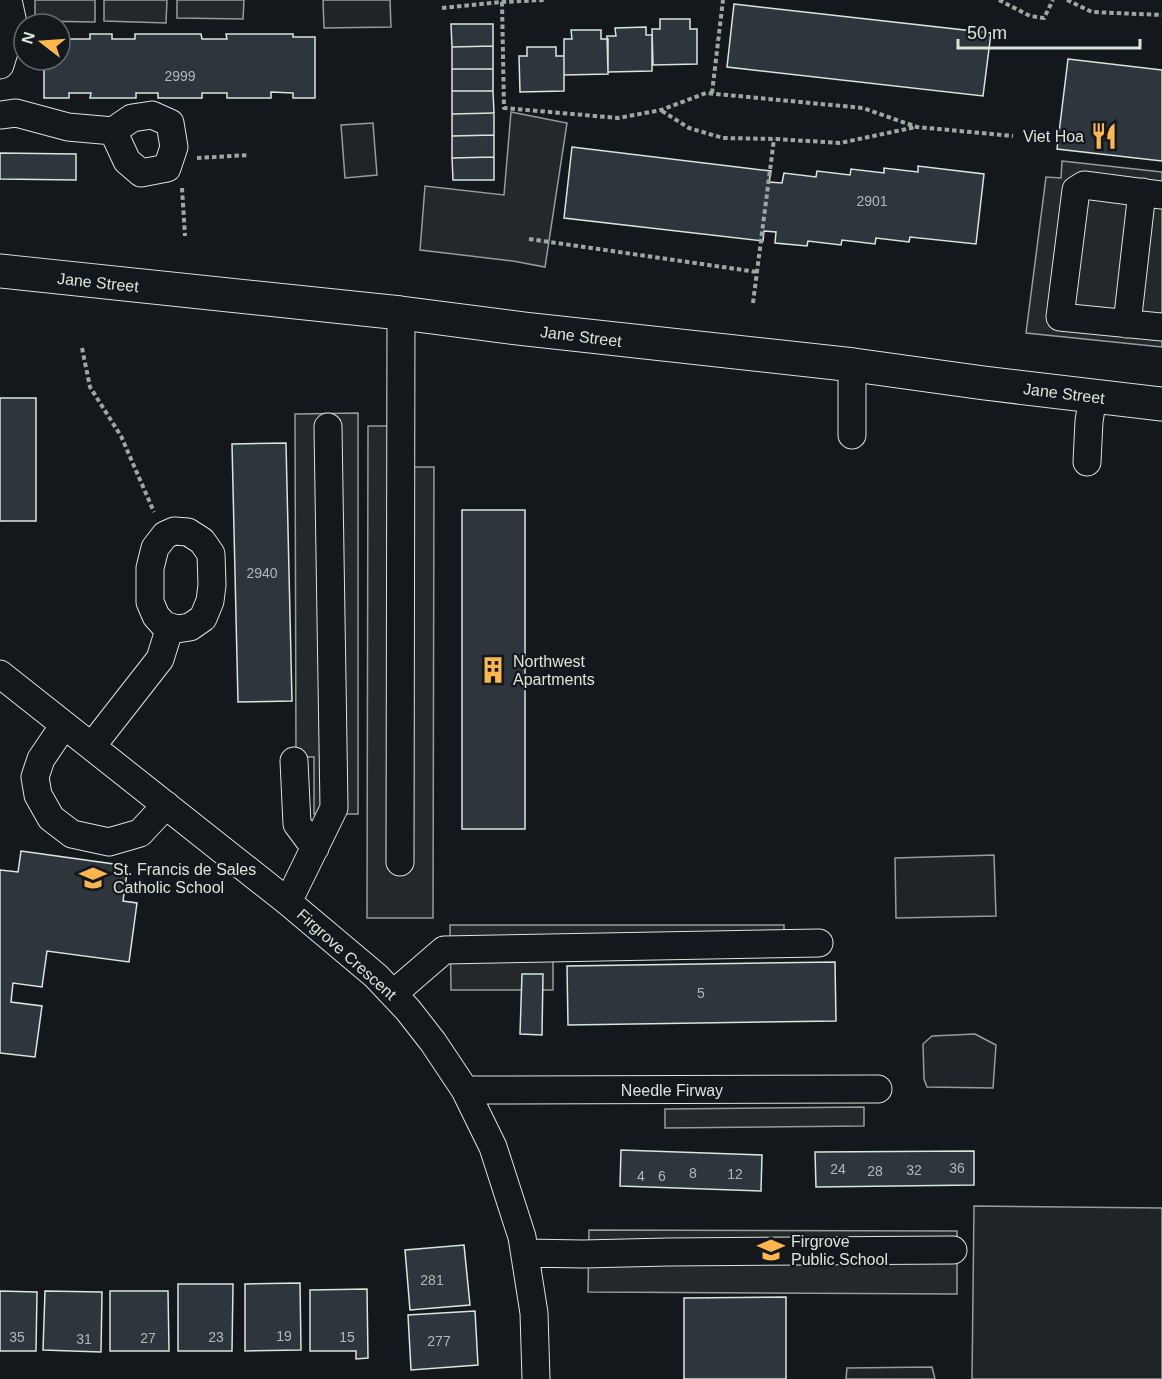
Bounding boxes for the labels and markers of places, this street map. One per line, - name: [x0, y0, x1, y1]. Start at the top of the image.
- restaurant icon: Viet Hoa: [1089, 121, 1119, 151]
- place label: Viet Hoa: [1023, 128, 1084, 145]
- place label: Northwest Apartments: [513, 653, 595, 688]
- building icon: Northwest Apartments: [478, 655, 508, 685]
- place label: St. Francis de Sales Catholic School: [113, 861, 256, 896]
- school or university icon: St. Francis de Sales Catholic School: [78, 863, 108, 893]
- place label: Firgrove Public School: [791, 1233, 888, 1268]
- school or university icon: Firgrove Public School: [756, 1235, 786, 1265]

